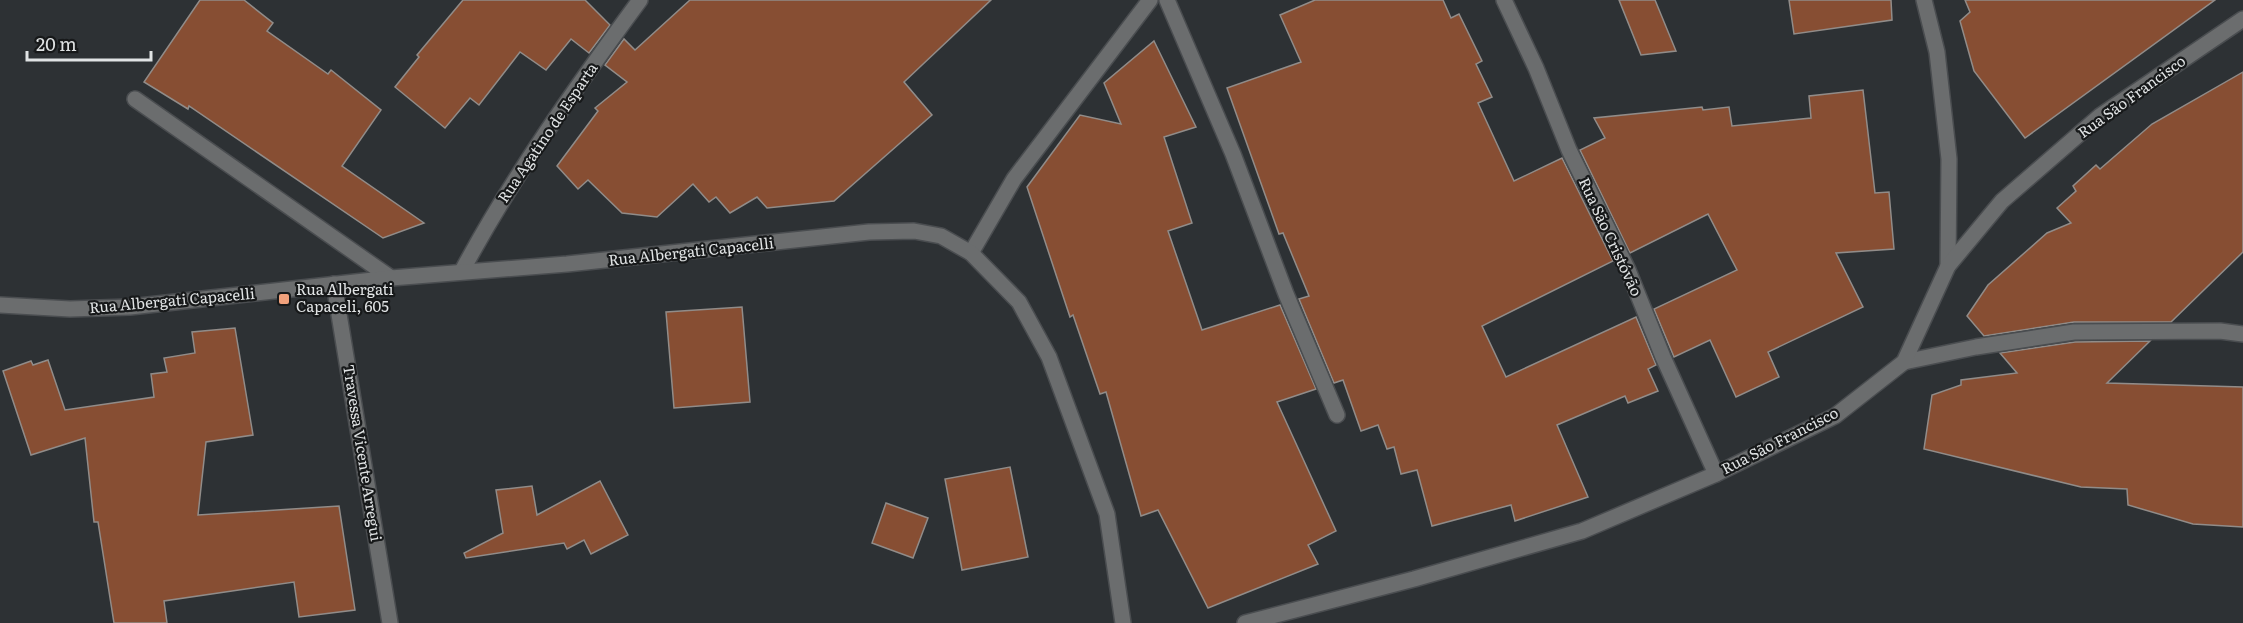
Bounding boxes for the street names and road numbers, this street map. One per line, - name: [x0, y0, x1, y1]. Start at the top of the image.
- street label: Rua São Francisco: [2072, 49, 2190, 143]
- street label: Rua Agatino de Esparta: [491, 57, 603, 207]
- street label: Rua São Cristóvão: [1574, 173, 1649, 300]
- street label: Rua Albergati Capacelli: [607, 230, 775, 271]
- street label: Rua Albergati Capacelli: [88, 281, 256, 318]
- street label: Travessa Vicente Arregui: [338, 363, 389, 543]
- street label: Rua São Francisco: [1717, 400, 1842, 479]

